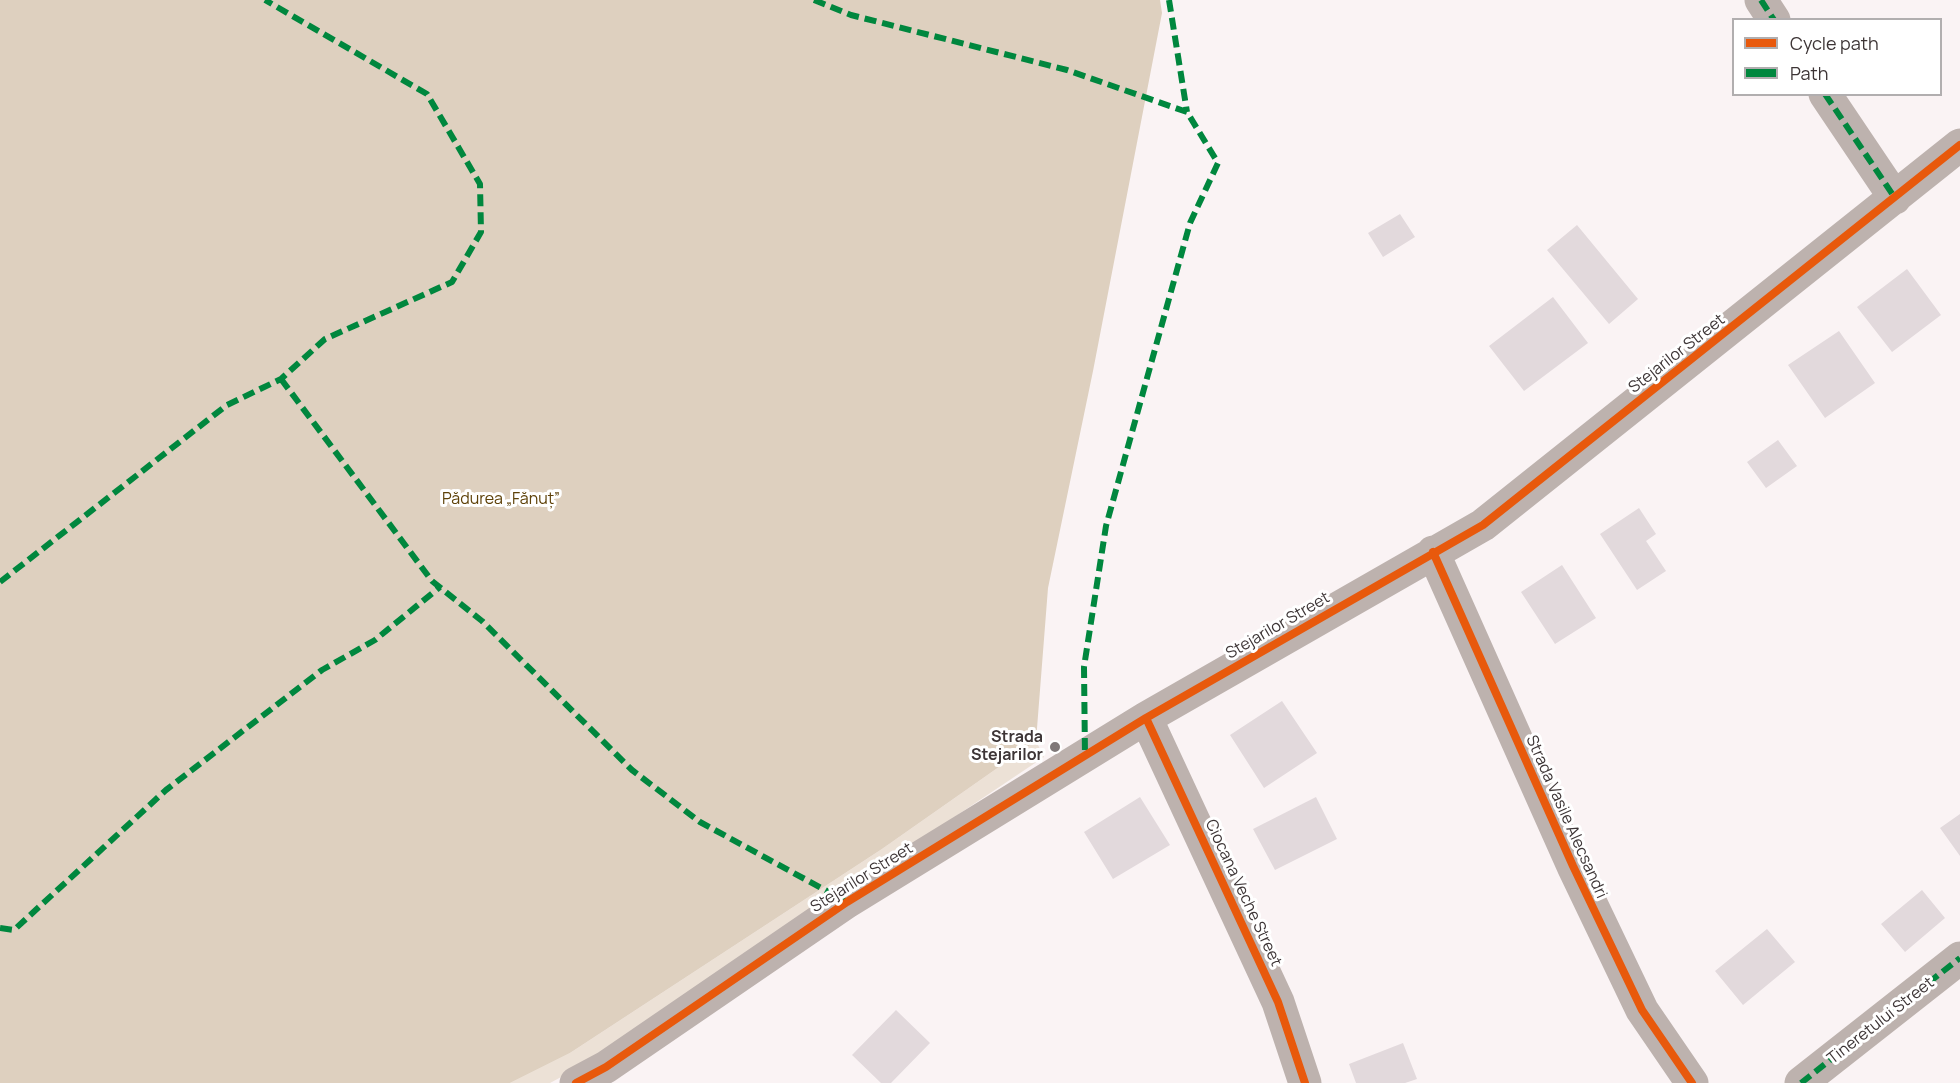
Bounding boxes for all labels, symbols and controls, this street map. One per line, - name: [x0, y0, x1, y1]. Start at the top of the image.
- legend: [1732, 18, 1942, 96]
- text: Cycle path: [1790, 31, 1879, 55]
- text: Path: [1790, 61, 1828, 85]
- street label: Stejarilor Street: [1625, 310, 1729, 398]
- park label: Pădurea „Fănuț”: [442, 490, 560, 510]
- street label: Stejarilor Street: [1223, 588, 1333, 664]
- place label: Strada Stejarilor: [971, 728, 1043, 766]
- street label: Strada Vasile Alecsandri: [1521, 733, 1611, 901]
- marker: Strada Stejarilor: [1048, 740, 1062, 754]
- street label: Ciocana Veche Street: [1201, 816, 1285, 970]
- street label: Stejarilor Street: [807, 839, 917, 917]
- street label: Tineretului Street: [1824, 973, 1938, 1069]

